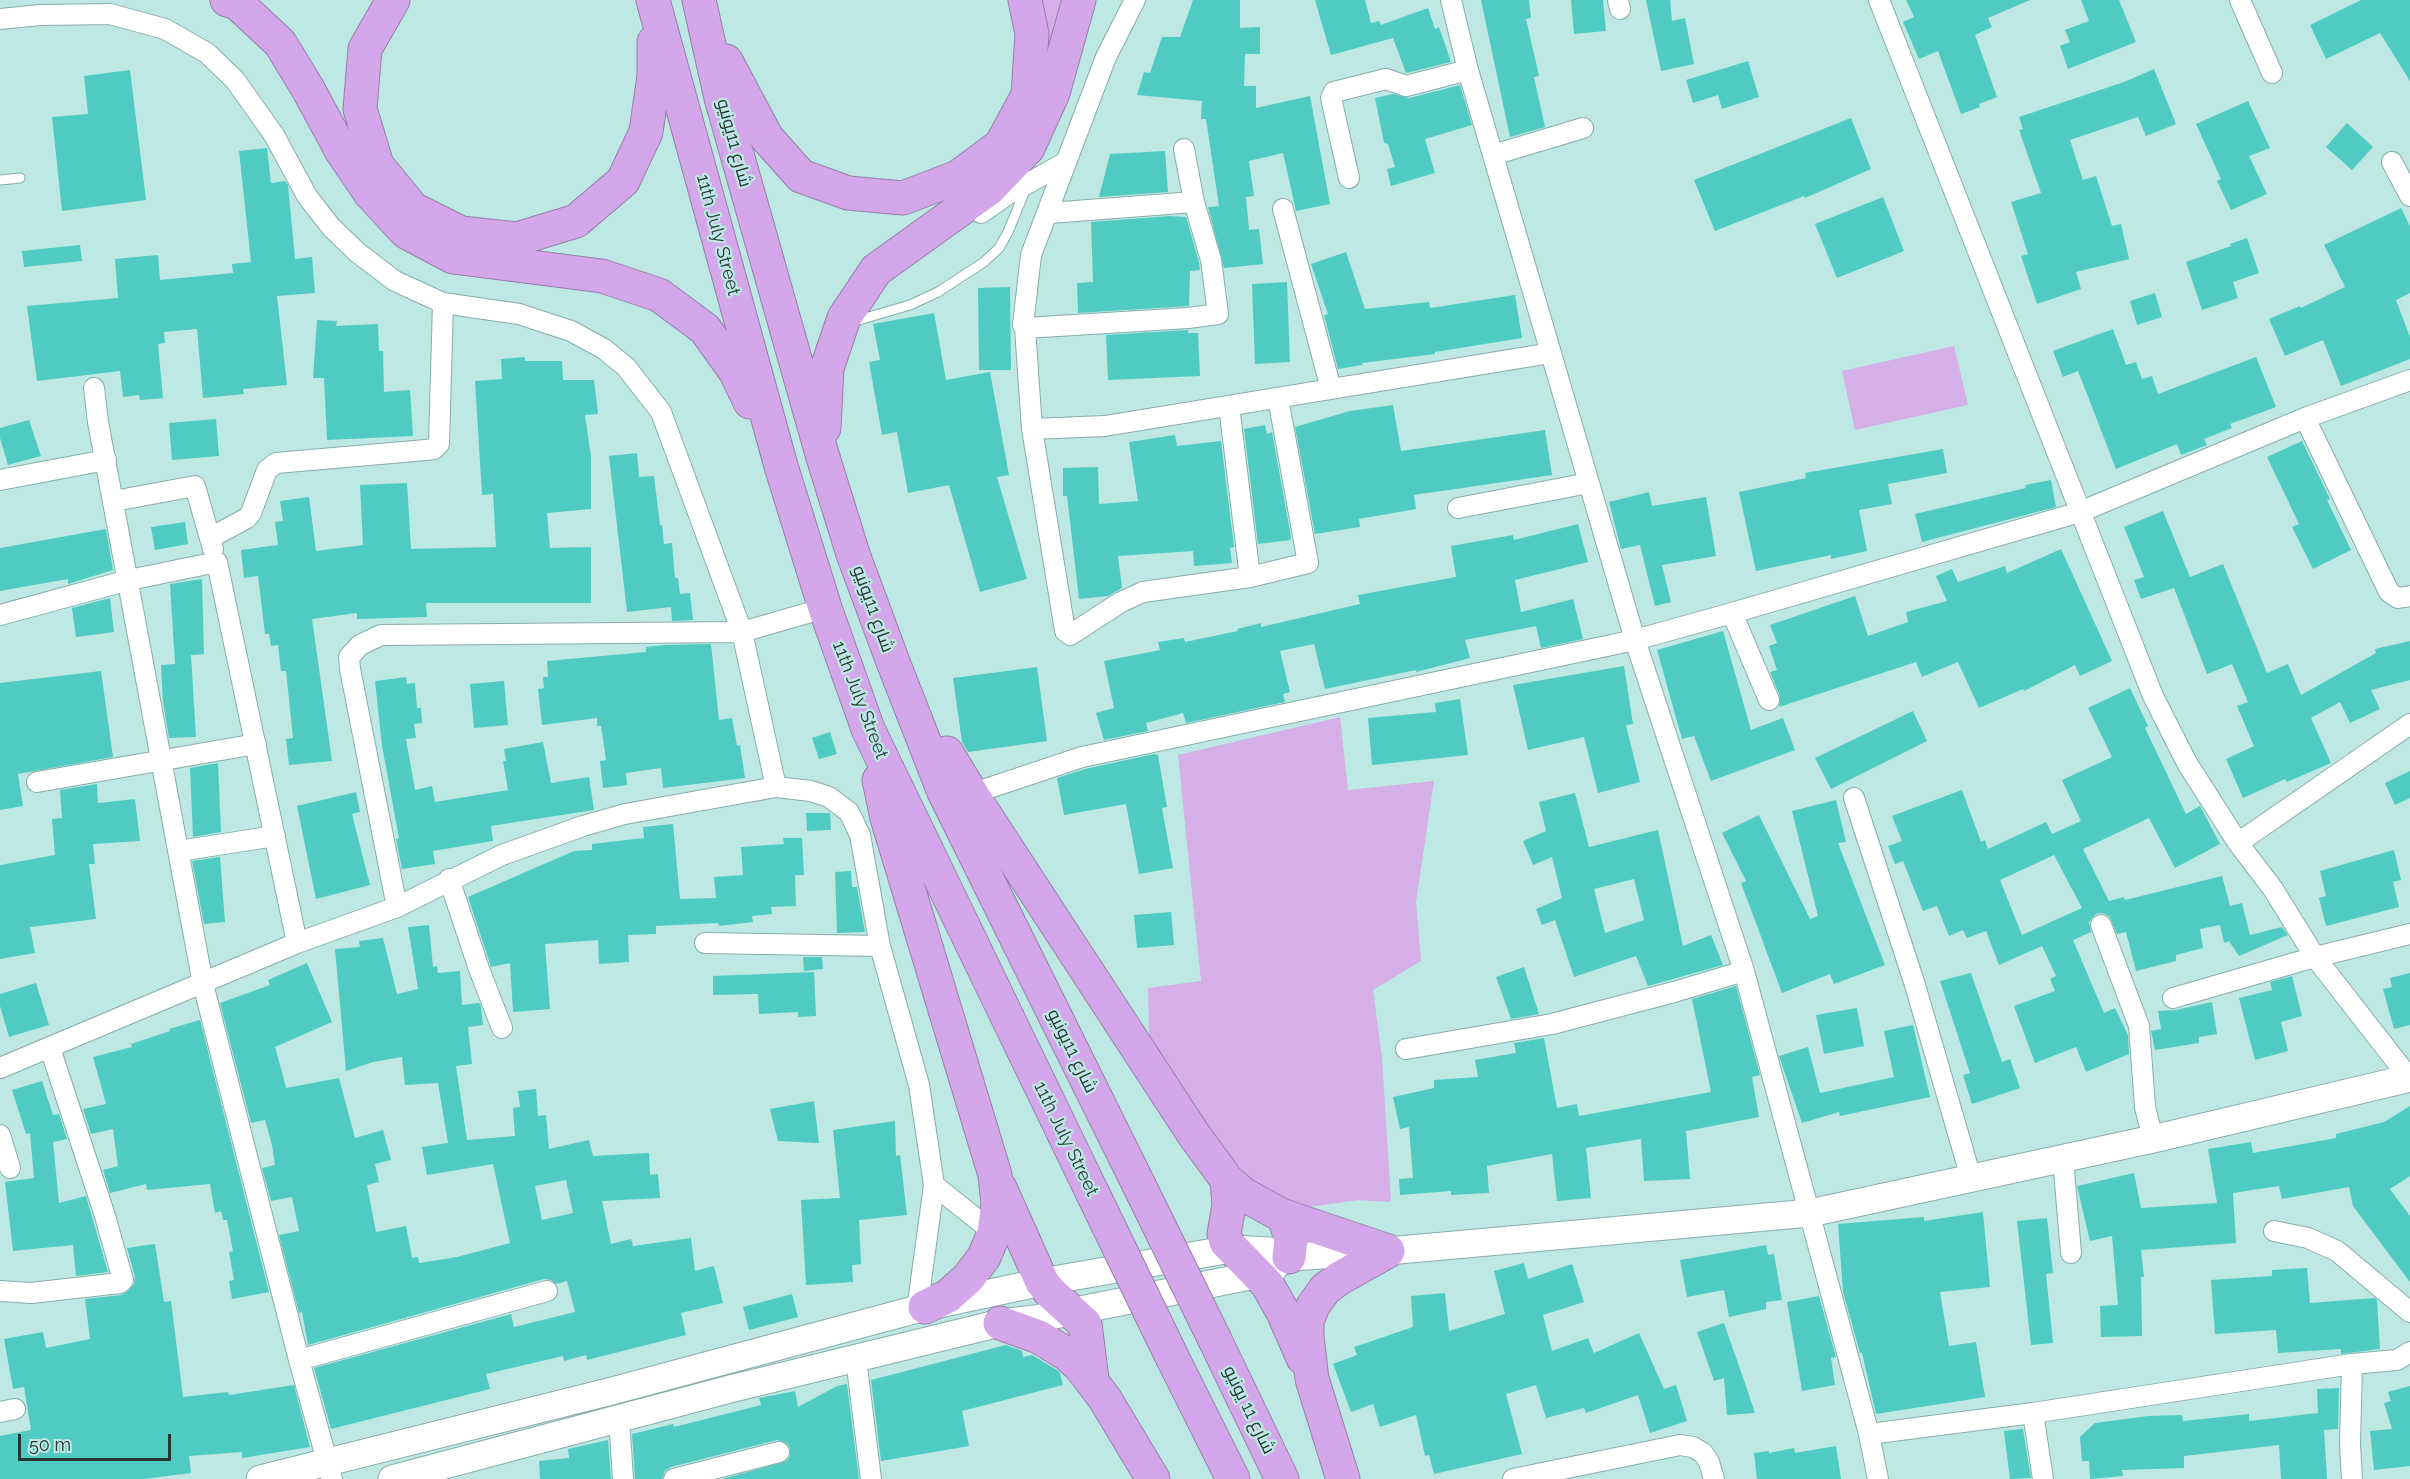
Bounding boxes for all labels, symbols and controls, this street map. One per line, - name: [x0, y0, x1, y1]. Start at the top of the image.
- street label: شارع 11يونيو: [712, 96, 756, 190]
- street label: 11th July Street: [691, 172, 745, 298]
- street label: شارع 11يونيو: [847, 563, 899, 655]
- street label: 11th July Street: [828, 638, 892, 762]
- street label: شارع 11يونيو: [1042, 1006, 1102, 1096]
- street label: 11th July Street: [1029, 1078, 1103, 1200]
- street label: شارع 11 يونيو: [1218, 1362, 1280, 1458]
- scale bar: [21, 1422, 174, 1460]
- text: 50 m: [29, 1434, 71, 1455]

